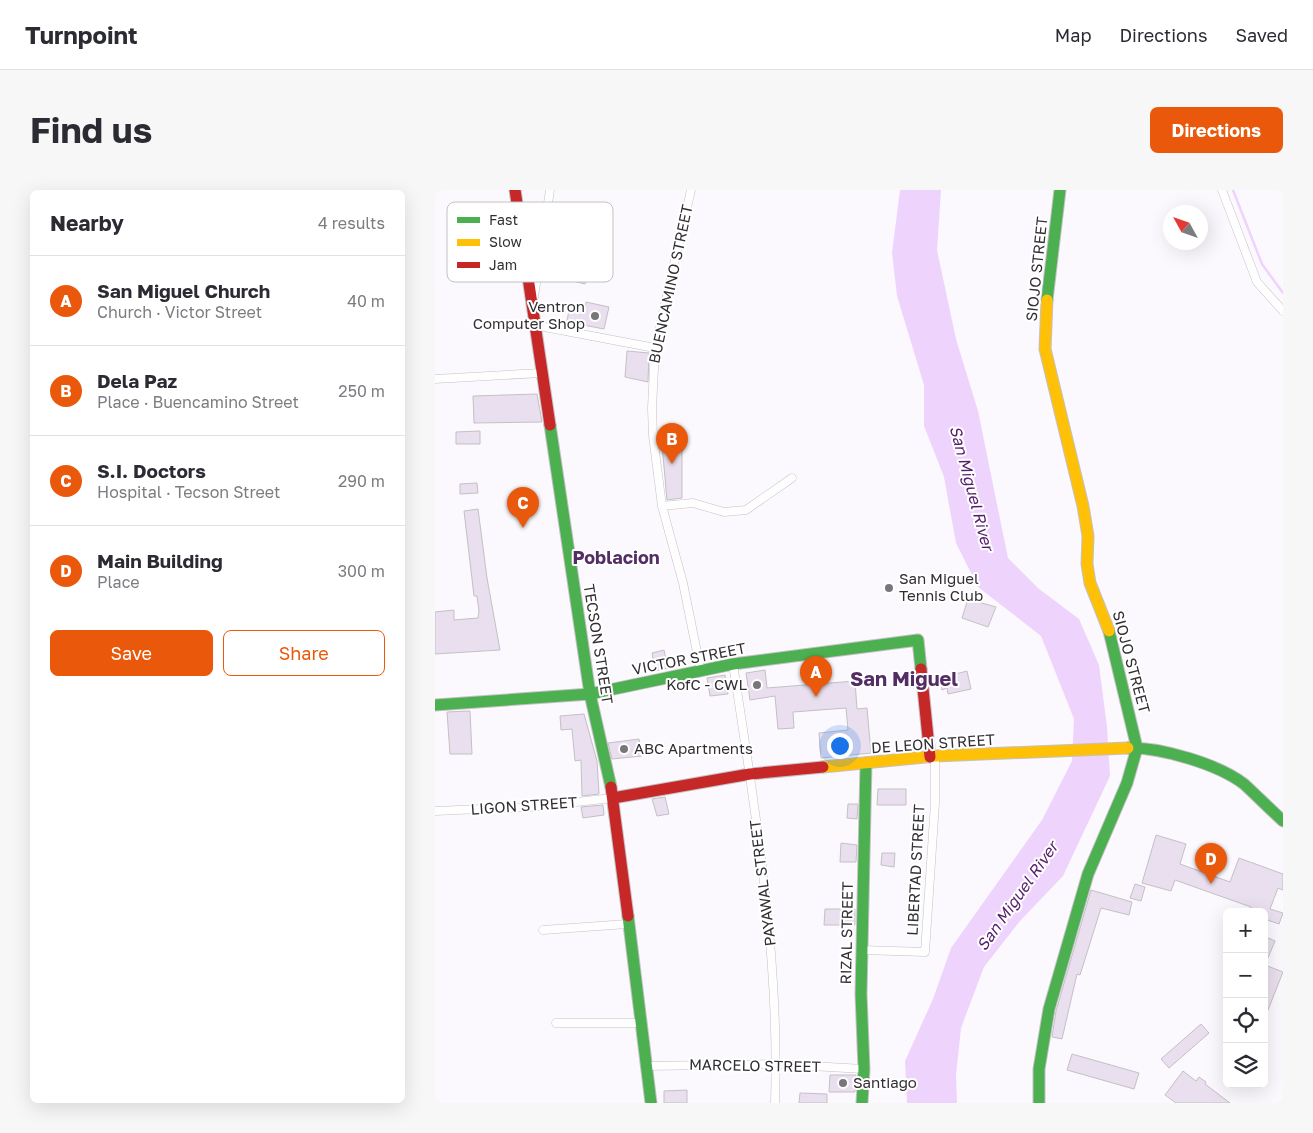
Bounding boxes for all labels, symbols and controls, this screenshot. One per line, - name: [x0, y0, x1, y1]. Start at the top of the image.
- text: Turnpoint: [25, 20, 138, 49]
- text: Map: [1055, 24, 1091, 46]
- text: Directions: [1119, 24, 1207, 46]
- text: Saved: [1235, 24, 1288, 46]
- button: Directions: [1150, 107, 1283, 153]
- text: Find us: [30, 109, 152, 151]
- legend: [447, 202, 613, 282]
- street label: BUENCAMINO STREET: [644, 203, 696, 365]
- north arrow: [1163, 205, 1208, 250]
- text: Nearby: [50, 210, 124, 236]
- text: Fast: [489, 211, 518, 228]
- text: 4 results: [318, 213, 385, 233]
- street label: SIOJO STREET: [1022, 216, 1050, 322]
- text: Slow: [489, 233, 522, 250]
- text: Jam: [489, 256, 517, 273]
- text: San Miguel Church: [97, 279, 270, 302]
- text: A: [60, 291, 72, 311]
- text: 40 m: [347, 291, 385, 311]
- place label: Ventron Computer Shop: [473, 297, 585, 332]
- text: Church · Victor Street: [97, 302, 262, 322]
- marker: Ventron Computer Shop: [589, 310, 601, 322]
- text: Dela Paz: [97, 369, 177, 392]
- text: B: [60, 381, 72, 401]
- text: 250 m: [338, 381, 385, 401]
- text: Place · Buencamino Street: [97, 392, 299, 412]
- pin: B: [656, 423, 688, 464]
- water label: San Miguel River: [946, 423, 999, 555]
- text: S.I. Doctors: [97, 459, 206, 482]
- text: C: [60, 471, 72, 491]
- text: 290 m: [338, 471, 385, 491]
- text: Hospital · Tecson Street: [97, 482, 281, 502]
- pin: C: [507, 487, 539, 528]
- district label: Poblacion: [572, 546, 660, 568]
- text: Main Building: [97, 549, 223, 572]
- text: D: [60, 561, 72, 581]
- text: 300 m: [338, 561, 385, 581]
- place label: San Miguel Tennis Club: [899, 569, 983, 604]
- text: Place: [97, 572, 140, 592]
- marker: San Miguel Tennis Club: [883, 582, 895, 594]
- street label: TECSON STREET: [581, 583, 617, 705]
- street label: SIOJO STREET: [1110, 609, 1154, 715]
- button: Save: [50, 630, 213, 676]
- button: Share: [223, 630, 385, 676]
- street label: VICTOR STREET: [630, 638, 747, 678]
- pin: A: [800, 656, 832, 697]
- district label: San Miguel: [850, 666, 958, 690]
- place label: KofC - CWL: [666, 675, 747, 693]
- marker: KofC - CWL: [751, 679, 763, 691]
- street label: DE LEON STREET: [870, 730, 995, 756]
- your location: [827, 733, 853, 759]
- place label: ABC Apartments: [634, 739, 753, 757]
- marker: ABC Apartments: [618, 743, 630, 755]
- street label: LIGON STREET: [470, 792, 578, 818]
- street label: LIBERTAD STREET: [903, 804, 927, 936]
- street label: PAYAWAL STREET: [745, 819, 779, 947]
- water label: San Miguel River: [972, 835, 1064, 954]
- pin: D: [1195, 843, 1227, 884]
- street label: RIZAL STREET: [836, 881, 856, 985]
- map controls: [1223, 908, 1268, 1088]
- button: +: [1223, 908, 1268, 953]
- button: −: [1223, 953, 1268, 998]
- button: locate: [1223, 998, 1268, 1043]
- button: layers: [1223, 1043, 1268, 1088]
- street label: MARCELO STREET: [689, 1055, 821, 1075]
- place label: Santiago: [853, 1073, 917, 1091]
- marker: Santiago: [837, 1077, 849, 1089]

